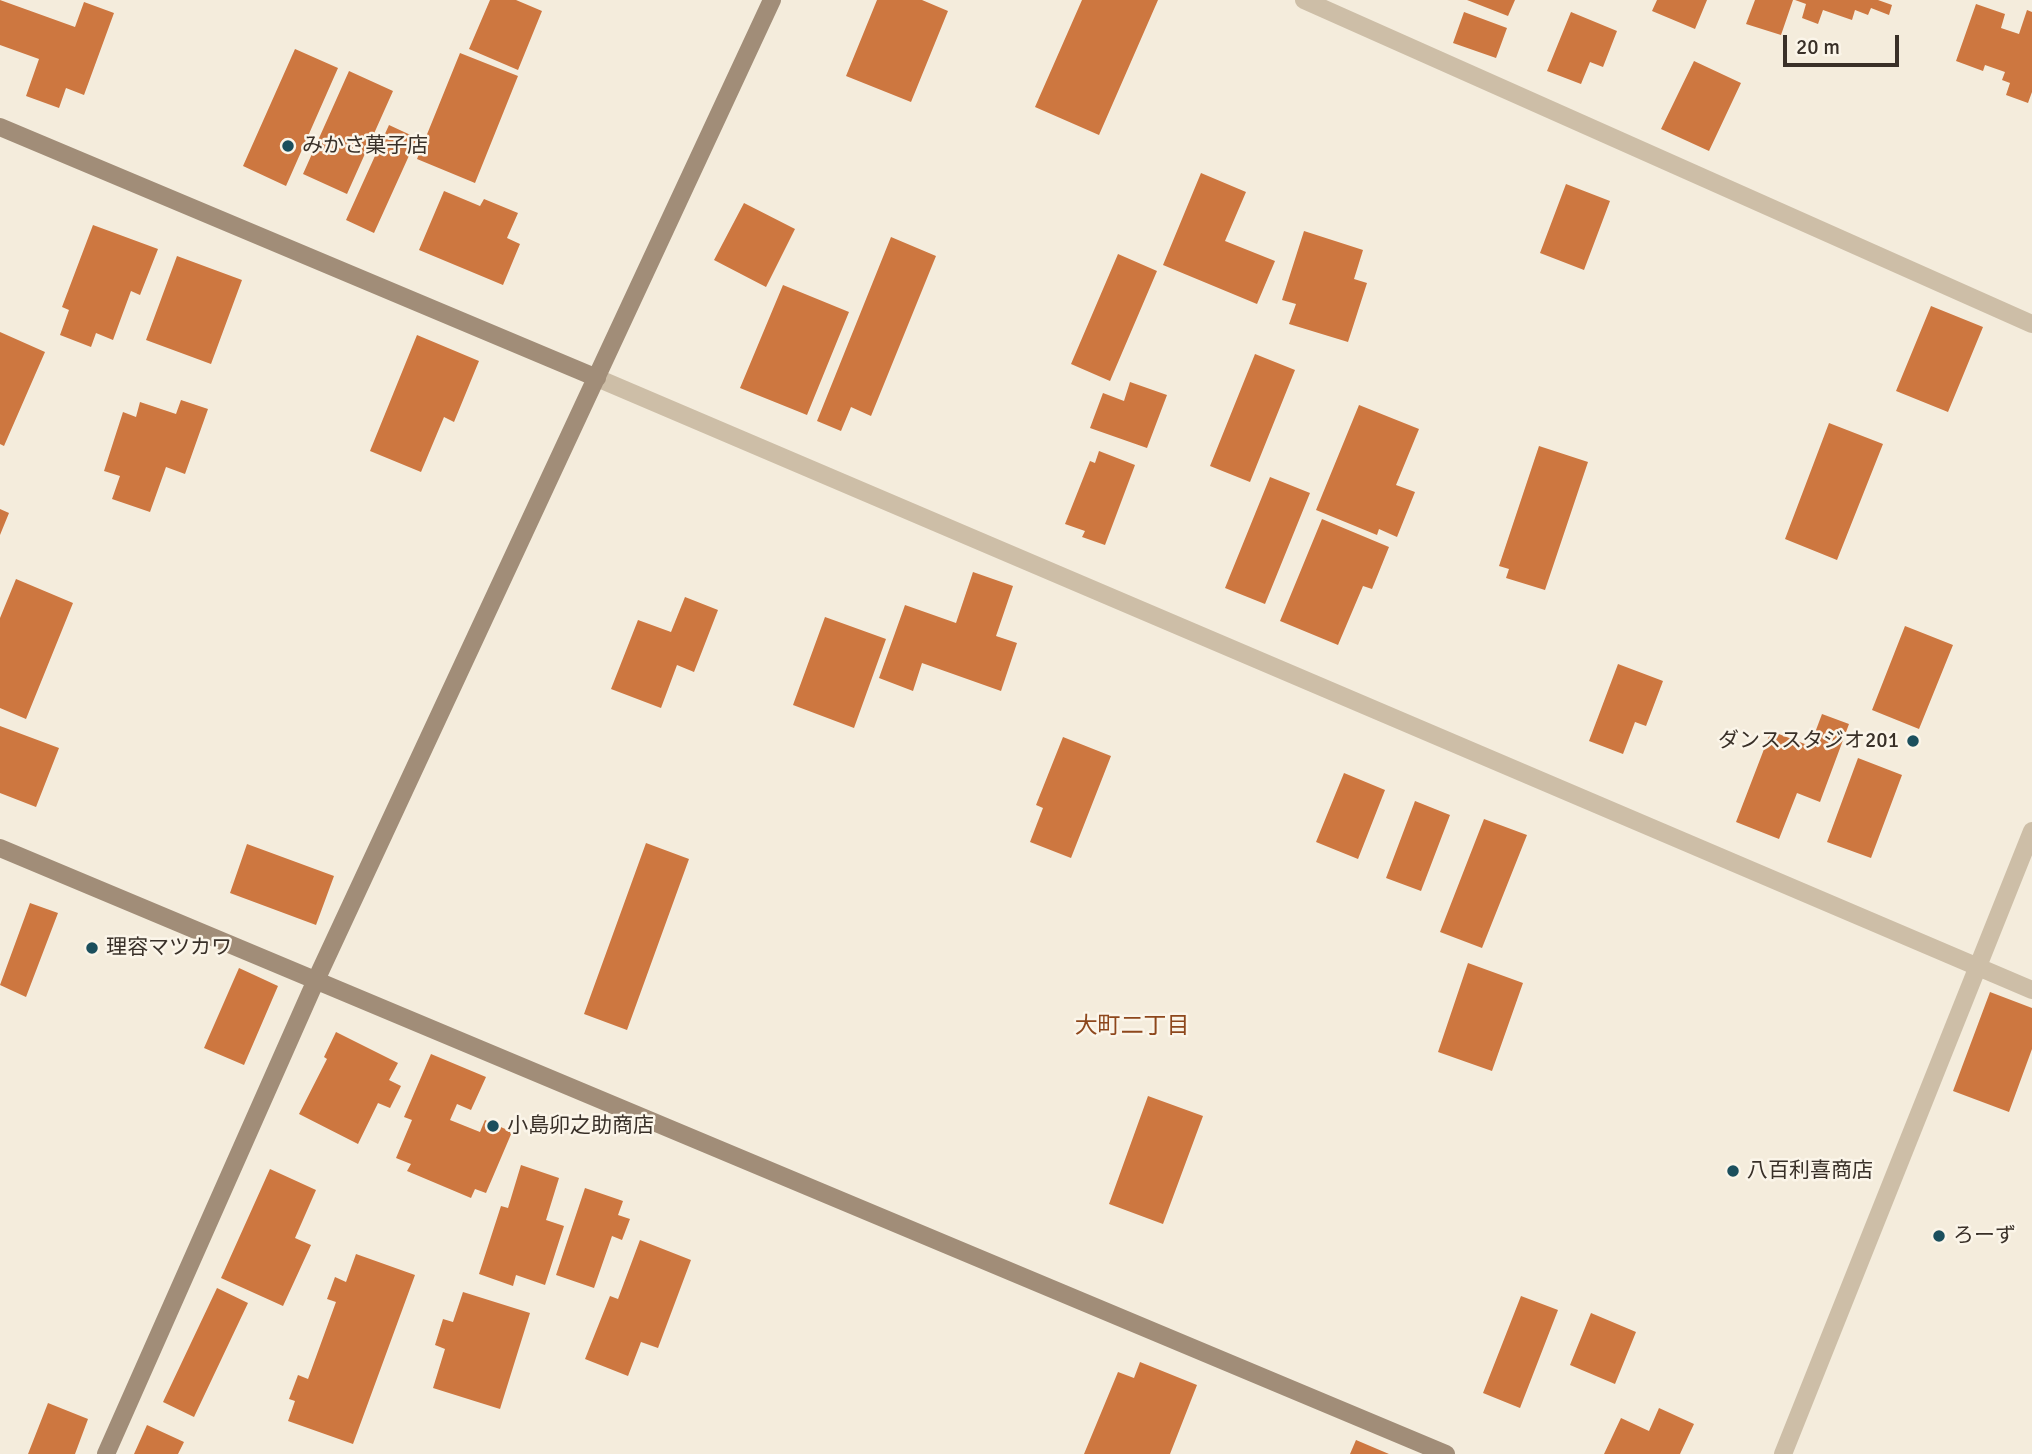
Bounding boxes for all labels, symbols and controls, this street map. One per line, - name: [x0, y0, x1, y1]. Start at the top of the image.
- scale bar: [1787, 21, 1902, 65]
- text: 20 m: [1796, 34, 1840, 60]
- place label: みかさ菓子店: [302, 133, 428, 159]
- marker: みかさ菓子店: [280, 138, 296, 154]
- place label: ダンススタジオ201: [1718, 728, 1899, 754]
- marker: ダンススタジオ201: [1905, 733, 1921, 749]
- place label: 理容マツカワ: [106, 935, 232, 961]
- marker: 理容マツカワ: [84, 940, 100, 956]
- district label: 大町二丁目: [1075, 1013, 1189, 1041]
- place label: 小島卯之助商店: [507, 1113, 654, 1139]
- marker: 小島卯之助商店: [485, 1118, 501, 1134]
- place label: 八百利喜商店: [1747, 1158, 1873, 1184]
- marker: 八百利喜商店: [1725, 1163, 1741, 1179]
- place label: ろーず: [1953, 1223, 2016, 1249]
- marker: ろーず: [1931, 1228, 1947, 1244]

